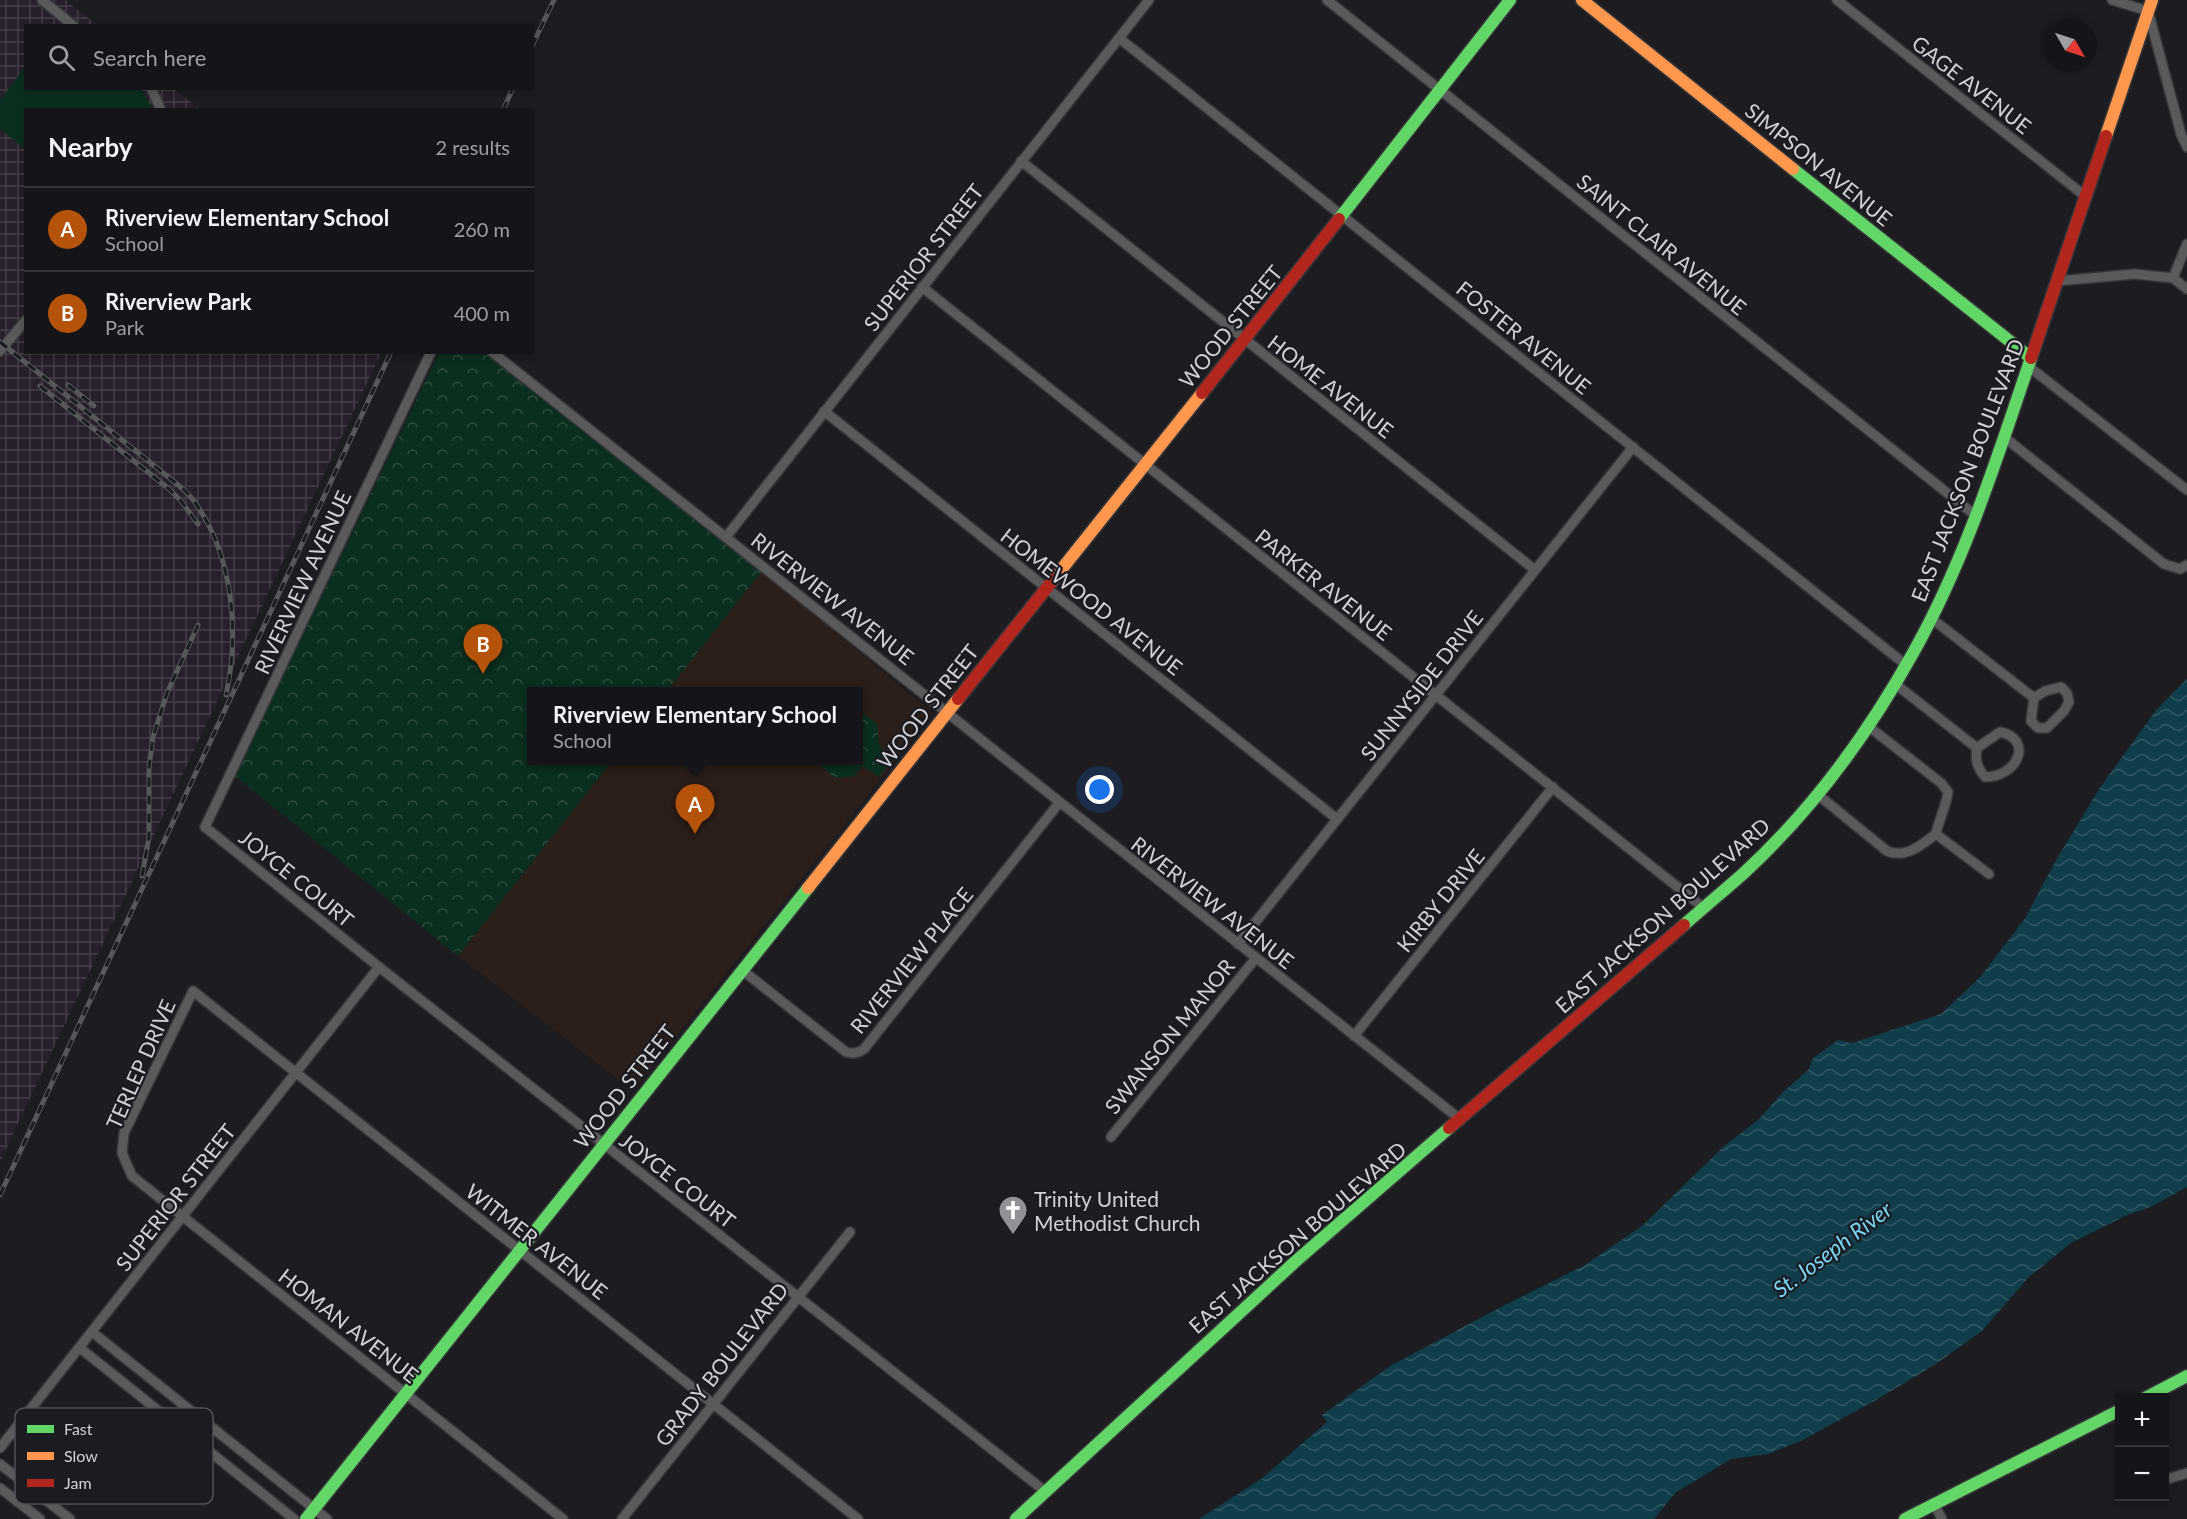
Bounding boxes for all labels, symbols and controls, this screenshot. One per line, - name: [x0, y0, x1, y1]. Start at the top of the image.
- north arrow: [2043, 18, 2097, 72]
- search box: [24, 24, 534, 90]
- street label: GAGE AVENUE: [1907, 30, 2037, 138]
- icon: search: [45, 41, 78, 74]
- text: Search here: [93, 44, 206, 71]
- street label: SIMPSON AVENUE: [1741, 97, 1897, 231]
- text: Nearby: [48, 131, 133, 163]
- text: 2 results: [435, 135, 510, 159]
- street label: SAINT CLAIR AVENUE: [1572, 168, 1752, 320]
- street label: SUPERIOR STREET: [858, 178, 988, 335]
- text: Riverview Elementary School: [105, 204, 389, 231]
- text: A: [61, 217, 74, 241]
- text: 260 m: [454, 217, 510, 241]
- text: School: [105, 231, 164, 255]
- street label: WOOD STREET: [1173, 259, 1287, 392]
- street label: FOSTER AVENUE: [1452, 275, 1596, 399]
- text: Riverview Park: [105, 288, 252, 315]
- text: B: [61, 301, 74, 325]
- text: 400 m: [454, 301, 510, 325]
- text: Park: [105, 315, 144, 339]
- street label: HOME AVENUE: [1263, 329, 1399, 443]
- street label: EAST JACKSON BOULEVARD: [1905, 335, 2029, 605]
- street label: RIVERVIEW AVENUE: [249, 486, 355, 678]
- street label: HOMEWOOD AVENUE: [996, 522, 1188, 680]
- street label: PARKER AVENUE: [1251, 523, 1397, 645]
- street label: RIVERVIEW AVENUE: [747, 527, 919, 669]
- street label: SUNNYSIDE DRIVE: [1355, 605, 1487, 765]
- pin: B: [464, 624, 502, 674]
- street label: WOOD STREET: [871, 639, 983, 773]
- popup: [527, 687, 863, 765]
- text: Riverview Elementary School: [553, 701, 837, 728]
- text: School: [553, 728, 612, 752]
- your location: [1085, 775, 1114, 804]
- pin: A: [676, 784, 714, 834]
- street label: EAST JACKSON BOULEVARD: [1550, 812, 1774, 1018]
- street label: JOYCE COURT: [235, 824, 360, 932]
- street label: RIVERVIEW AVENUE: [1127, 831, 1299, 973]
- street label: KIRBY DRIVE: [1391, 844, 1489, 956]
- street label: RIVERVIEW PLACE: [844, 882, 978, 1038]
- street label: SWANSON MANOR: [1099, 953, 1240, 1118]
- street label: TERLEP DRIVE: [100, 995, 180, 1133]
- street label: WOOD STREET: [568, 1019, 680, 1153]
- street label: SUPERIOR STREET: [110, 1118, 240, 1275]
- street label: JOYCE COURT: [615, 1127, 741, 1233]
- street label: EAST JACKSON BOULEVARD: [1183, 1136, 1411, 1338]
- street label: WITMER AVENUE: [461, 1178, 613, 1304]
- place label: Trinity United Methodist Church: [1034, 1186, 1201, 1235]
- church icon: Trinity United Methodist Church: [997, 1194, 1029, 1236]
- water label: St. Joseph River: [1767, 1195, 1897, 1303]
- street label: HOMAN AVENUE: [274, 1263, 424, 1387]
- street label: GRADY BOULEVARD: [649, 1277, 793, 1451]
- map controls: [2115, 1393, 2169, 1501]
- button: +: [2115, 1393, 2169, 1447]
- legend: [15, 1408, 213, 1504]
- text: Fast: [64, 1419, 93, 1438]
- text: Slow: [64, 1446, 98, 1465]
- button: −: [2115, 1447, 2169, 1501]
- text: Jam: [64, 1473, 92, 1492]

